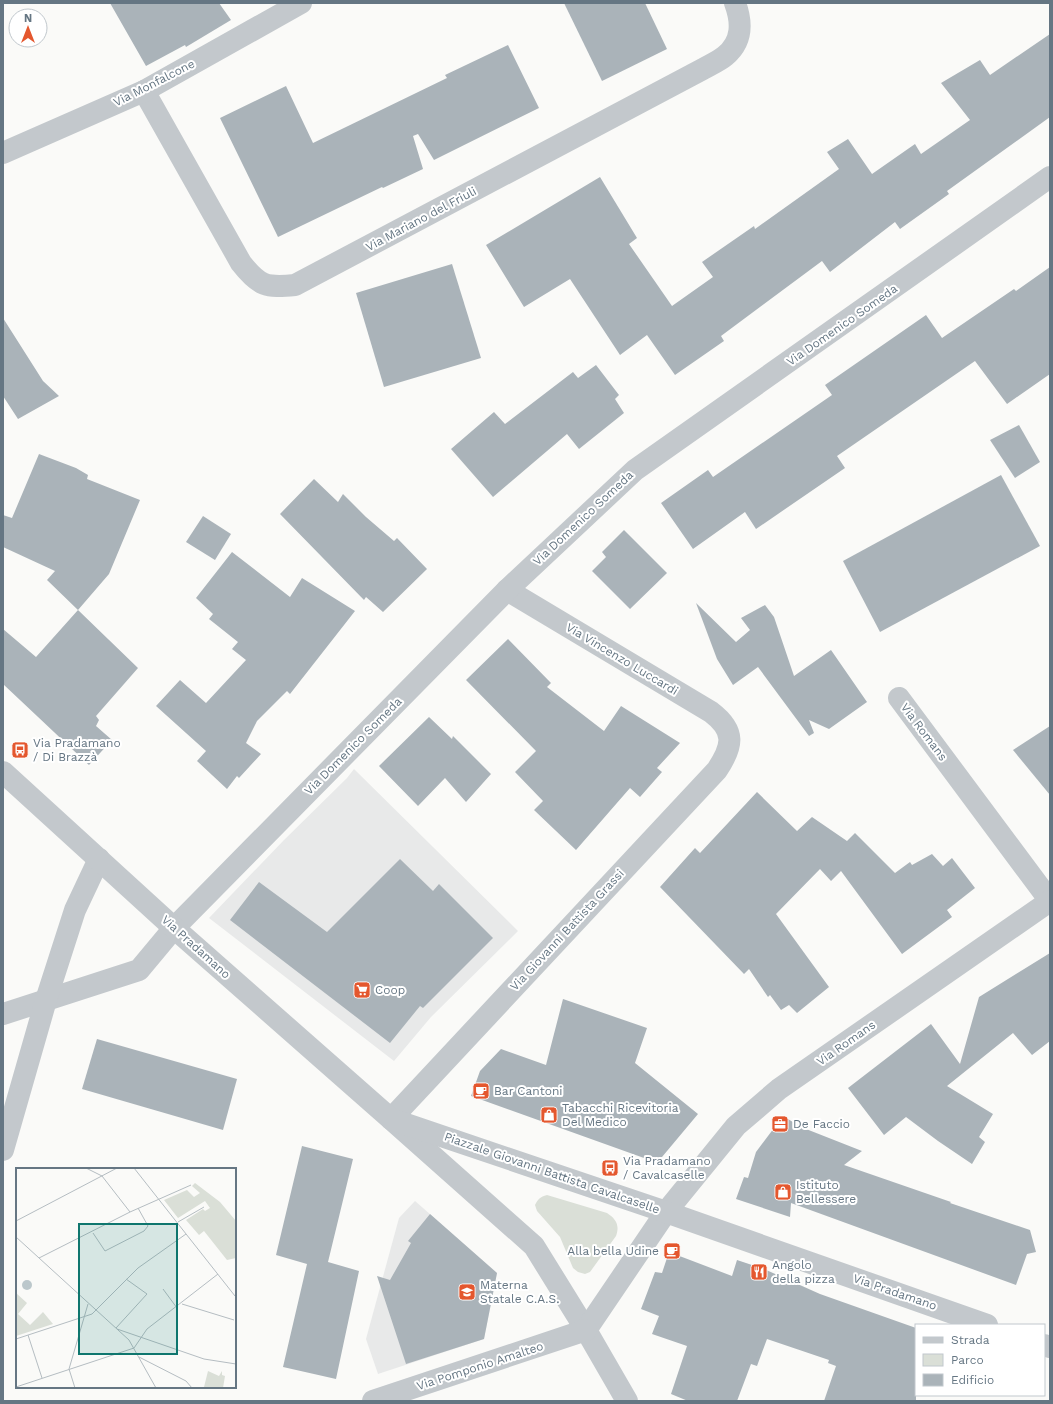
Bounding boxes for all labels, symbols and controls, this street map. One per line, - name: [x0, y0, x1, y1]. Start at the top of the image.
- north arrow: [8, 8, 48, 48]
- text: N: [24, 12, 32, 25]
- street label: Via Monfalcone: [111, 56, 197, 110]
- street label: Via Mariano del Friuli: [363, 184, 479, 254]
- street label: Via Domenico Someda: [784, 281, 900, 369]
- street label: Via Domenico Someda: [530, 468, 636, 568]
- street label: Via Vincenzo Luccardi: [563, 620, 681, 698]
- street label: Via Domenico Someda: [301, 694, 405, 798]
- street label: Via Romans: [898, 700, 950, 764]
- place label: Via Pradamano / Di Brazzà: [33, 736, 121, 764]
- bus stop icon: Via Pradamano / Di Brazzà: [10, 740, 30, 760]
- street label: Via Giovanni Battista Grassi: [507, 867, 627, 993]
- street label: Via Pradamano: [159, 912, 233, 982]
- supermarket icon: Coop: [352, 980, 372, 1000]
- place label: Coop: [375, 983, 405, 997]
- street label: Via Romans: [814, 1018, 878, 1068]
- cafe icon: Bar Cantoni: [471, 1081, 491, 1101]
- place label: Bar Cantoni: [494, 1084, 563, 1098]
- place label: Tabacchi Ricevitoria Del Medico: [562, 1101, 679, 1129]
- shop icon: Tabacchi Ricevitoria Del Medico: [539, 1105, 559, 1125]
- office icon: De Faccio: [770, 1114, 790, 1134]
- place label: De Faccio: [793, 1117, 850, 1131]
- street label: Piazzale Giovanni Battista Cavalcaselle: [442, 1129, 662, 1217]
- place label: Via Pradamano / Cavalcaselle: [623, 1154, 711, 1182]
- bus stop icon: Via Pradamano / Cavalcaselle: [600, 1158, 620, 1178]
- inset map: [16, 1168, 236, 1388]
- place label: Istituto Bellessere: [796, 1178, 856, 1206]
- shop icon: Istituto Bellessere: [773, 1182, 793, 1202]
- cafe icon: Alla bella Udine: [662, 1241, 682, 1261]
- place label: Alla bella Udine: [567, 1244, 659, 1258]
- place label: Angolo della pizza: [772, 1258, 835, 1286]
- restaurant icon: Angolo della pizza: [749, 1262, 769, 1282]
- street label: Via Pradamano: [851, 1271, 939, 1313]
- place label: Materna Statale C.A.S.: [480, 1278, 559, 1306]
- school or university icon: Materna Statale C.A.S.: [457, 1282, 477, 1302]
- legend: [915, 1324, 1045, 1396]
- text: Strada: [951, 1333, 990, 1347]
- street label: Via Pomponio Amalteo: [415, 1339, 545, 1393]
- text: Parco: [951, 1353, 984, 1367]
- text: Edificio: [951, 1373, 994, 1387]

